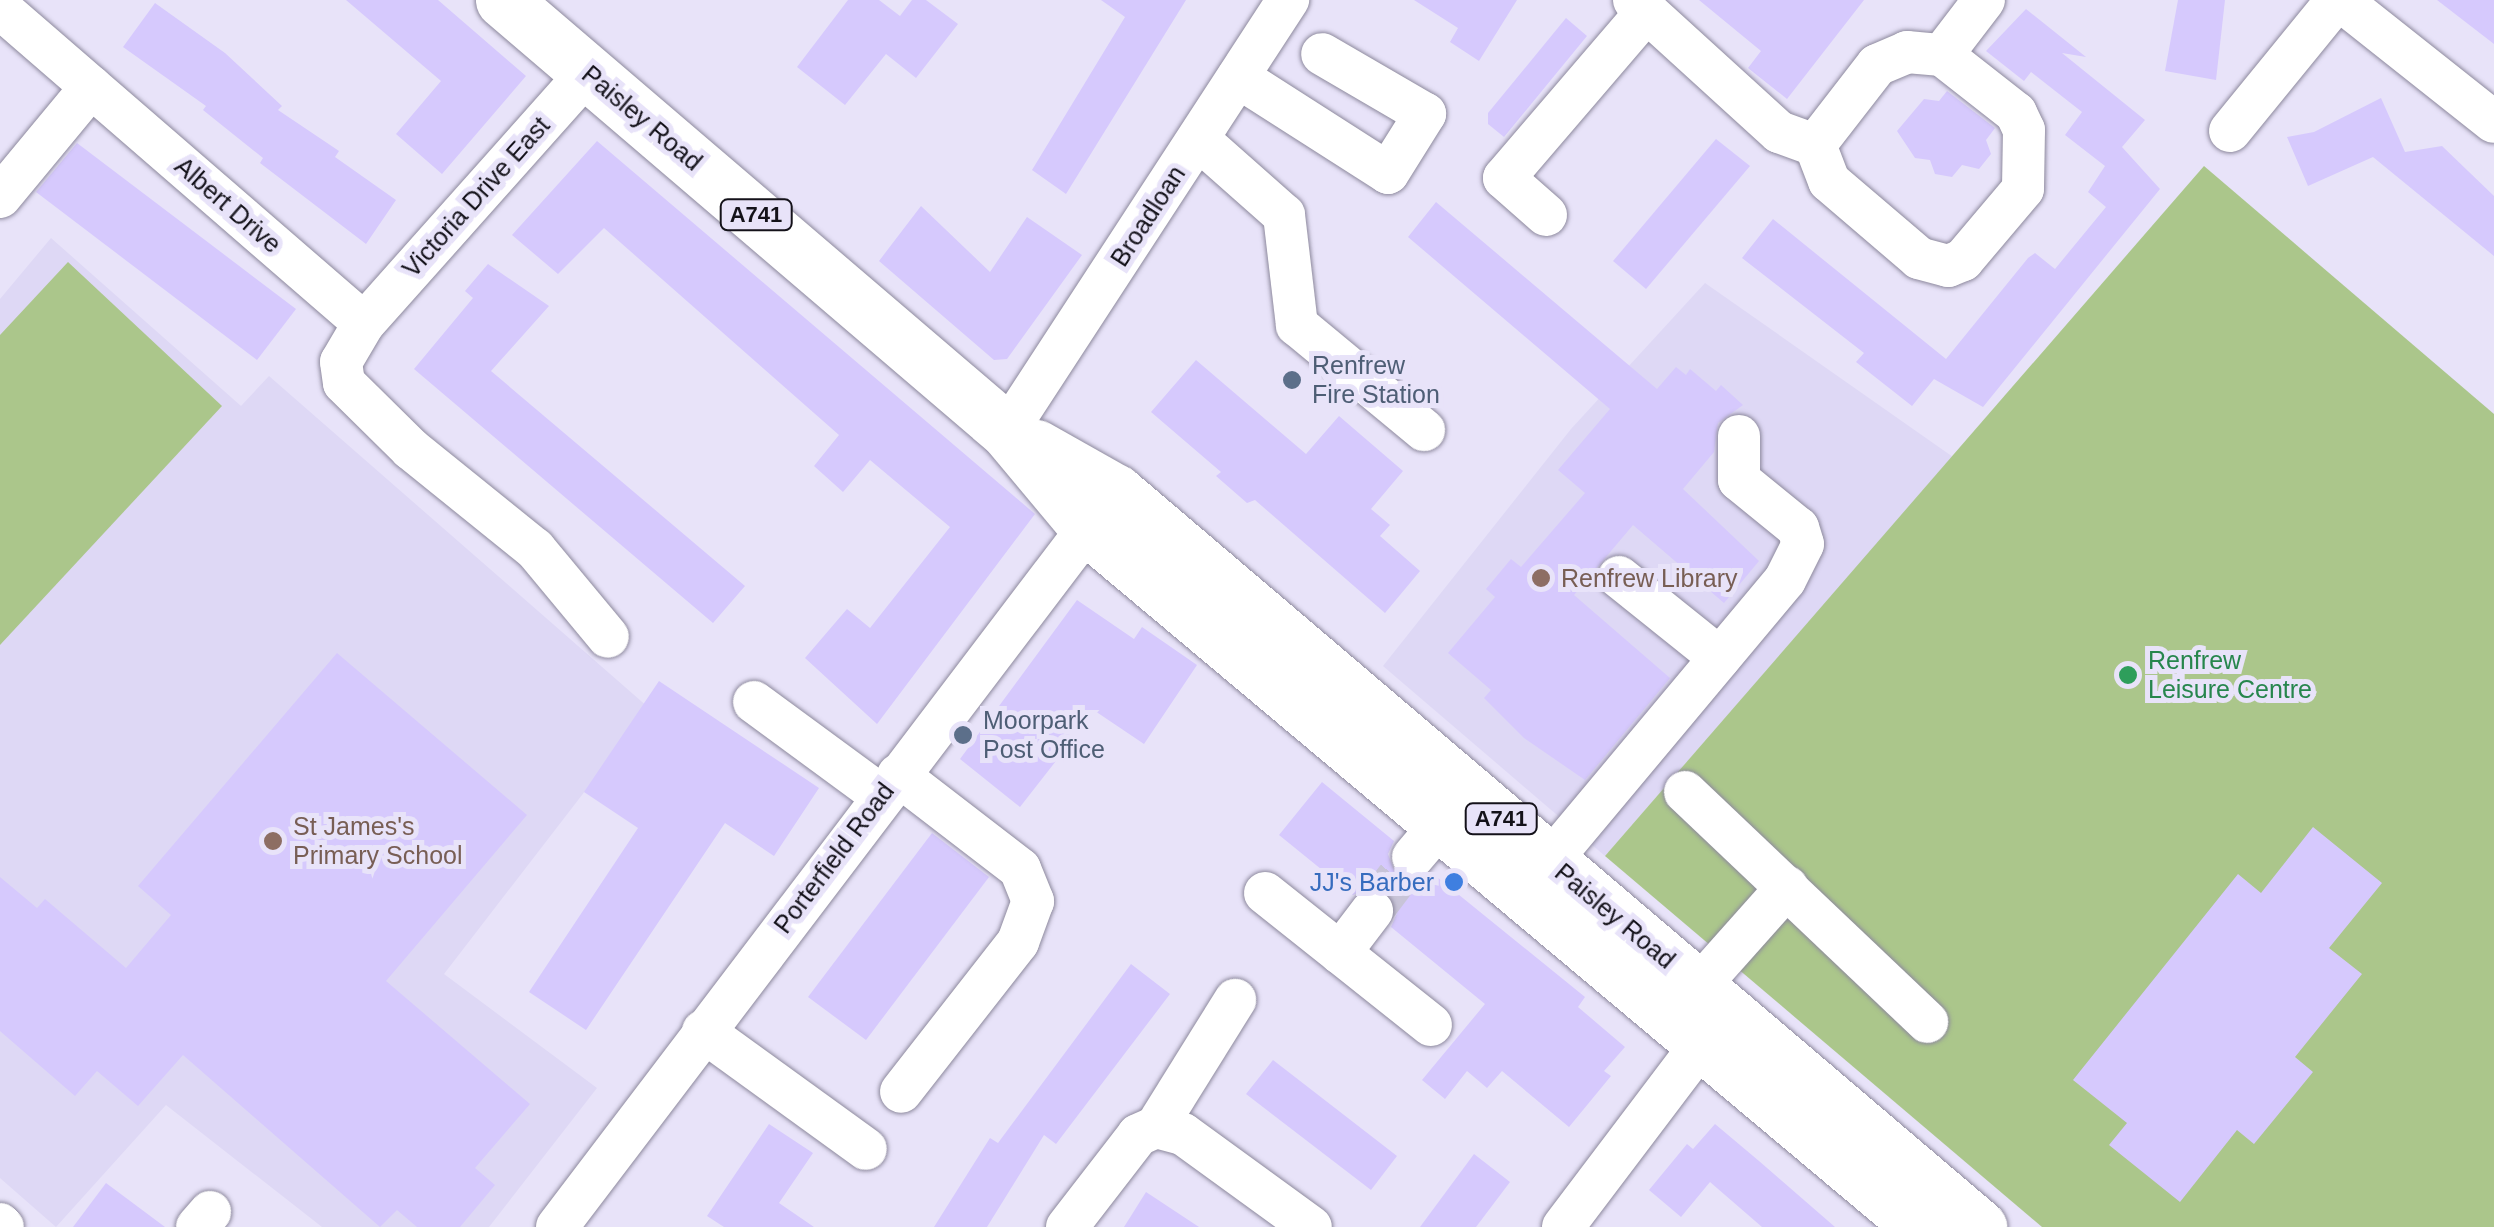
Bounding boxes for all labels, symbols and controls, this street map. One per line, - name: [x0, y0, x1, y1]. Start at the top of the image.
- street label: Paisley Road: [576, 59, 708, 177]
- street label: Victoria Drive East: [396, 111, 556, 283]
- street label: Albert Drive: [169, 151, 287, 259]
- street label: Broadloan: [1104, 160, 1192, 272]
- road number: A741: [718, 198, 794, 232]
- place label: Renfrew Fire Station: [1312, 351, 1440, 410]
- marker: Renfrew Fire Station: [1281, 369, 1303, 391]
- place label: Renfrew Library: [1561, 563, 1737, 593]
- marker: Renfrew Library: [1530, 567, 1552, 589]
- place label: Renfrew Leisure Centre: [2148, 646, 2312, 705]
- marker: Renfrew Leisure Centre: [2117, 664, 2139, 686]
- place label: Moorpark Post Office: [983, 706, 1105, 765]
- marker: Moorpark Post Office: [952, 724, 974, 746]
- street label: Porterfield Road: [768, 777, 900, 939]
- road number: A741: [1464, 802, 1538, 836]
- place label: St James's Primary School: [293, 812, 462, 871]
- marker: St James's Primary School: [262, 830, 284, 852]
- street label: Paisley Road: [1549, 857, 1681, 975]
- place label: JJ's Barber: [1310, 867, 1434, 897]
- marker: JJ's Barber: [1443, 871, 1465, 893]

